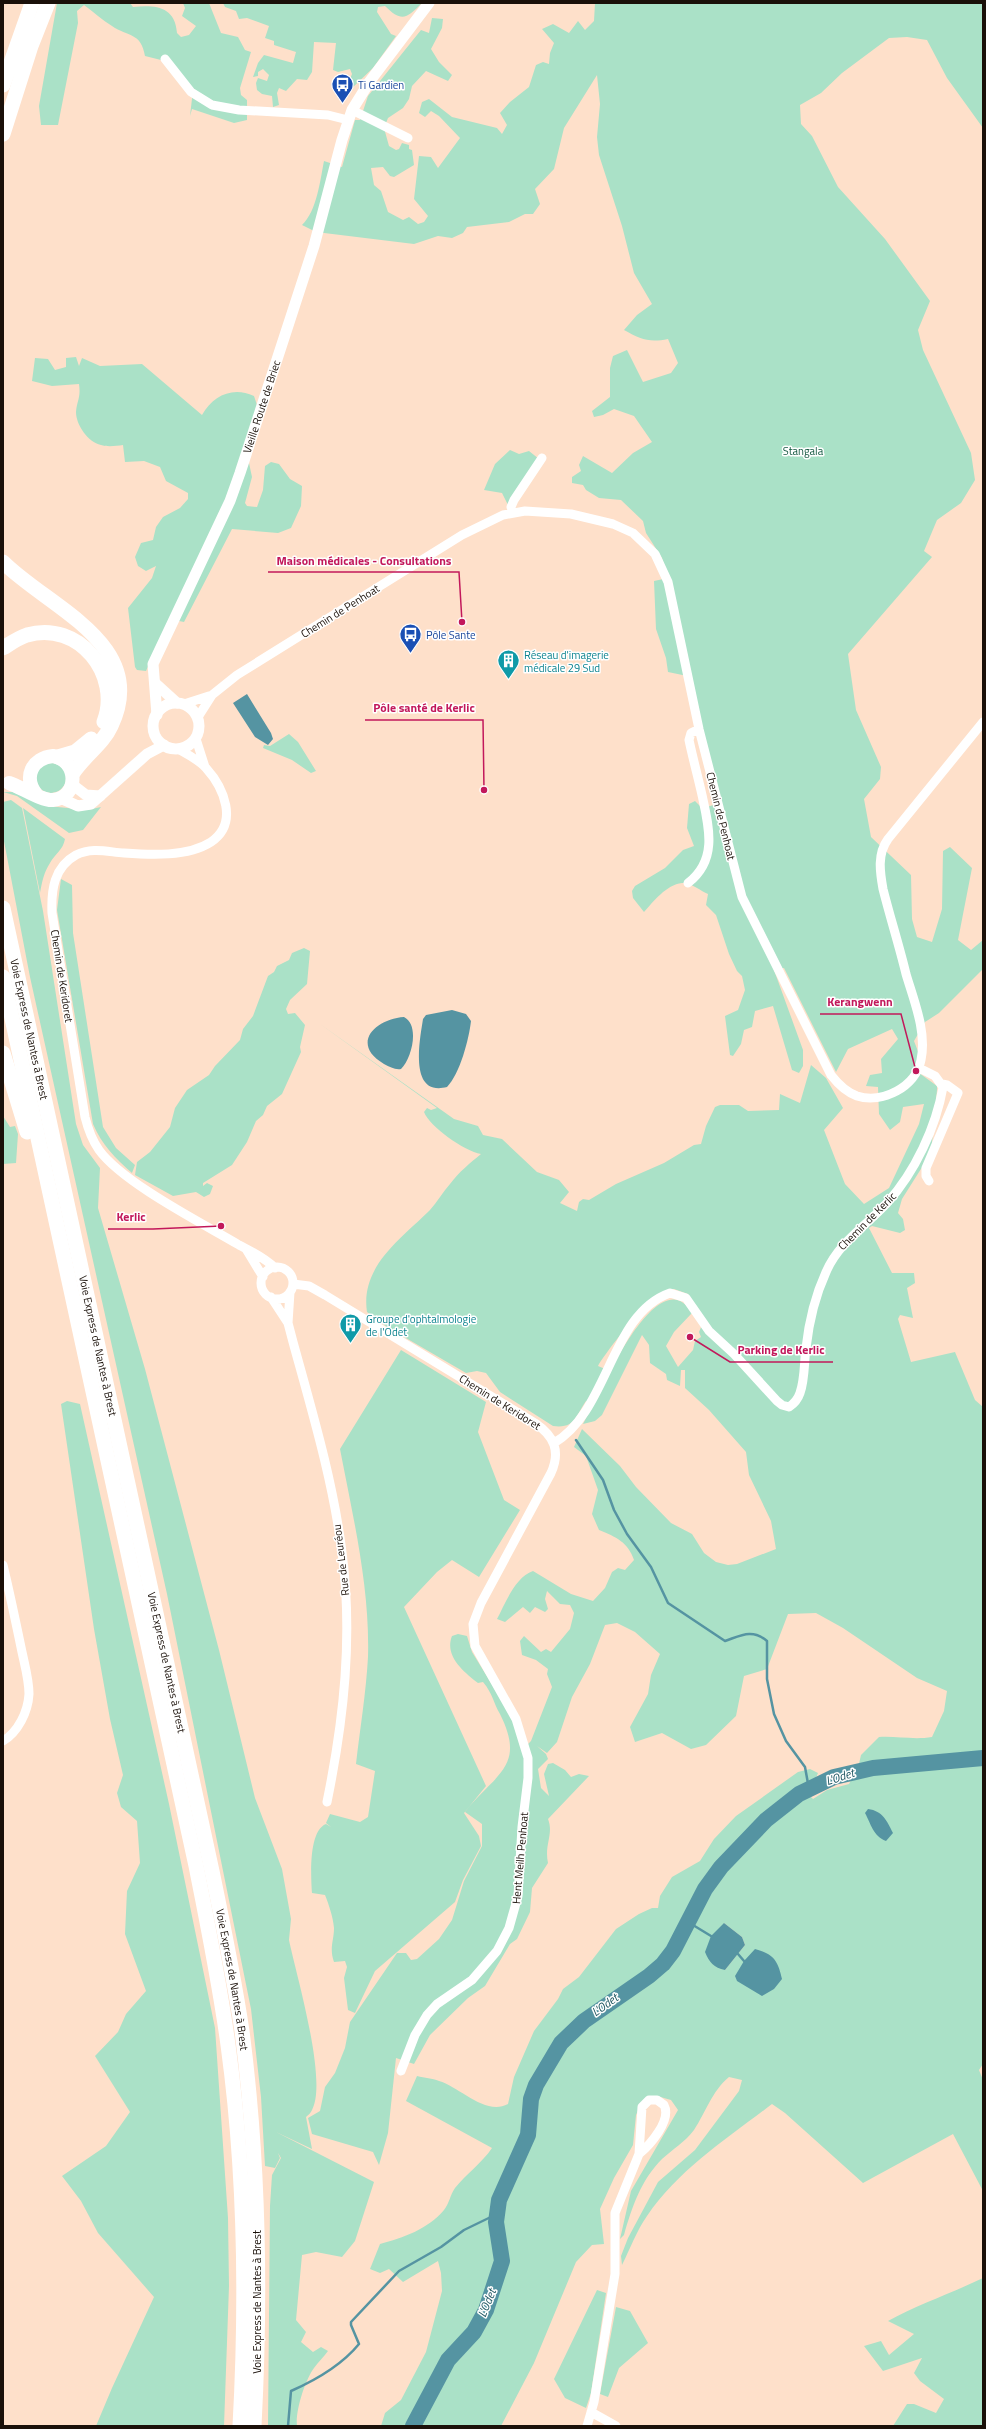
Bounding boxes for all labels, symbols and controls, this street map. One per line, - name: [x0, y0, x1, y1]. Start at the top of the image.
- bus stop icon: Ti Gardien: [329, 72, 355, 105]
- place label: Ti Gardien: [358, 77, 404, 93]
- street label: Vieille Route de Briec: [239, 358, 284, 455]
- park label: Stangala: [783, 443, 824, 459]
- callout: Maison médicales - Consultations: [268, 548, 459, 572]
- text: Maison médicales - Consultations: [276, 551, 452, 570]
- street label: Chemin de Penhoat: [298, 580, 383, 642]
- bus stop icon: Pôle Sante: [398, 622, 424, 655]
- place label: Pôle Sante: [426, 627, 476, 643]
- place label: Réseau d'imagerie médicale 29 Sud: [524, 647, 609, 676]
- building icon: Réseau d'imagerie médicale 29 Sud: [496, 648, 522, 681]
- callout: Pôle santé de Kerlic: [365, 696, 483, 720]
- text: Pôle santé de Kerlic: [373, 698, 475, 717]
- street label: Chemin de Penhoat: [702, 770, 740, 862]
- street label: Chemin de Keridoret: [47, 928, 77, 1024]
- street label: Voie Express de Nantes à Brest: [6, 957, 52, 1101]
- callout: Kerangwenn: [820, 990, 901, 1014]
- text: Kerangwenn: [827, 992, 893, 1011]
- street label: Chemin de Kerlic: [834, 1188, 900, 1254]
- callout: Kerlic: [108, 1205, 153, 1229]
- text: Kerlic: [116, 1207, 146, 1226]
- street label: Voie Express de Nantes à Brest: [75, 1274, 121, 1418]
- place label: Groupe d'ophtalmologie de l'Odet: [366, 1311, 477, 1340]
- building icon: Groupe d'ophtalmologie de l'Odet: [338, 1312, 364, 1345]
- callout: Parking de Kerlic: [730, 1338, 833, 1362]
- text: Parking de Kerlic: [737, 1340, 825, 1359]
- street label: Chemin de Keridoret: [456, 1370, 544, 1434]
- street label: Rue de Leuréou: [329, 1523, 353, 1597]
- street label: Voie Express de Nantes à Brest: [144, 1591, 190, 1734]
- water label: L'Odet: [823, 1763, 858, 1790]
- street label: Hent Meilh Penhoat: [508, 1811, 532, 1905]
- street label: Voie Express de Nantes à Brest: [212, 1907, 252, 2052]
- water label: L'Odet: [587, 1988, 623, 2021]
- street label: Voie Express de Nantes à Brest: [249, 2230, 265, 2374]
- water label: L'Odet: [472, 2285, 501, 2320]

